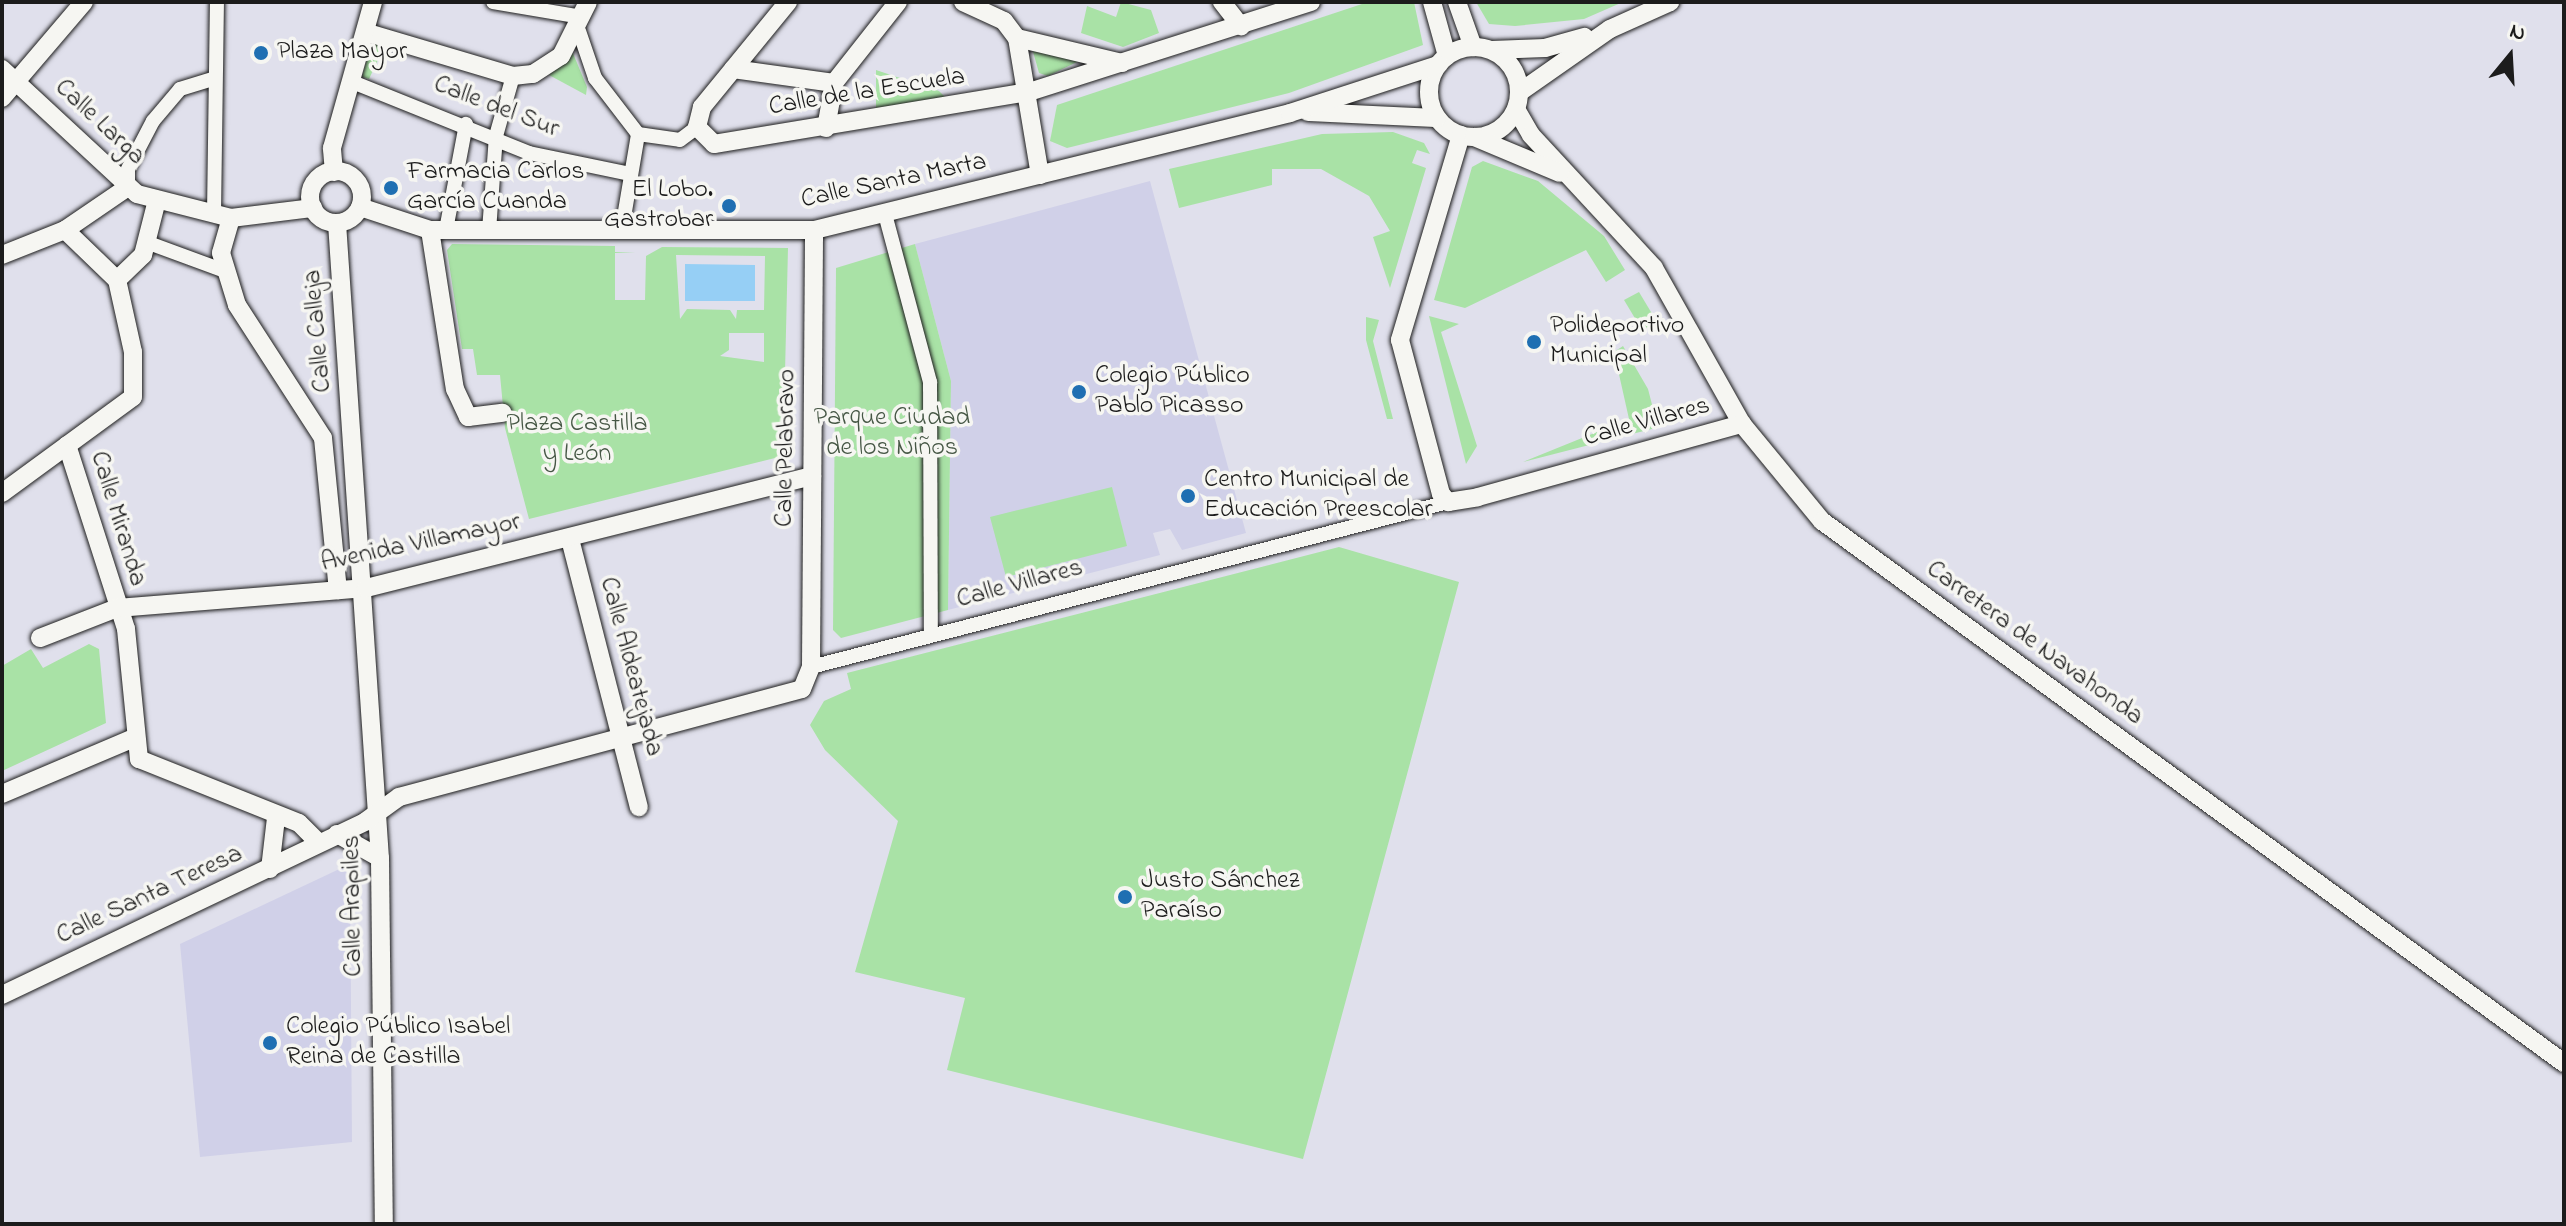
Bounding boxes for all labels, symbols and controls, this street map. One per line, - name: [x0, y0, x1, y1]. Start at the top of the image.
- north arrow: [2470, 16, 2550, 96]
- text: N: [2505, 16, 2529, 51]
- place label: Plaza Mayor: [277, 37, 407, 69]
- marker: Plaza Mayor: [252, 44, 270, 62]
- street label: Calle de la Escuela: [767, 62, 967, 124]
- street label: Calle del Sur: [429, 70, 563, 146]
- street label: Calle Larga: [47, 73, 151, 173]
- street label: Calle Santa Marta: [798, 147, 990, 217]
- place label: Farmacia Carlos García Cuanda: [407, 157, 584, 218]
- place label: El Lobo. Gastrobar: [604, 175, 713, 236]
- marker: Farmacia Carlos García Cuanda: [382, 179, 400, 197]
- marker: El Lobo. Gastrobar: [720, 197, 738, 215]
- street label: Calle Calleja: [298, 268, 340, 394]
- place label: Polideportivo Municipal: [1550, 311, 1684, 372]
- marker: Polideportivo Municipal: [1525, 333, 1543, 351]
- place label: Colegio Público Pablo Picasso: [1095, 361, 1250, 422]
- street label: Calle Pelabravo: [770, 369, 804, 527]
- marker: Colegio Público Pablo Picasso: [1070, 383, 1088, 401]
- street label: Calle Villares: [1581, 391, 1713, 455]
- park label: Parque Ciudad de los Niños: [814, 403, 970, 464]
- park label: Plaza Castilla y León: [506, 409, 648, 470]
- street label: Calle Miranda: [82, 448, 152, 590]
- place label: Centro Municipal de Educación Preescolar: [1204, 465, 1433, 526]
- marker: Centro Municipal de Educación Preescolar: [1179, 487, 1197, 505]
- street label: Avenida Villamayor: [318, 508, 524, 580]
- street label: Calle Villares: [954, 553, 1086, 617]
- street label: Carretera de Navahonda: [1919, 555, 2149, 733]
- street label: Calle Aldeatejada: [591, 574, 669, 760]
- street label: Calle Arapiles: [337, 835, 371, 977]
- street label: Calle Santa Teresa: [52, 839, 248, 953]
- place label: Justo Sánchez Paraíso: [1141, 866, 1300, 928]
- marker: Justo Sánchez Paraíso: [1116, 888, 1134, 906]
- place label: Colegio Público Isabel Reina de Castilla: [286, 1012, 510, 1074]
- marker: Colegio Público Isabel Reina de Castilla: [261, 1034, 279, 1052]

